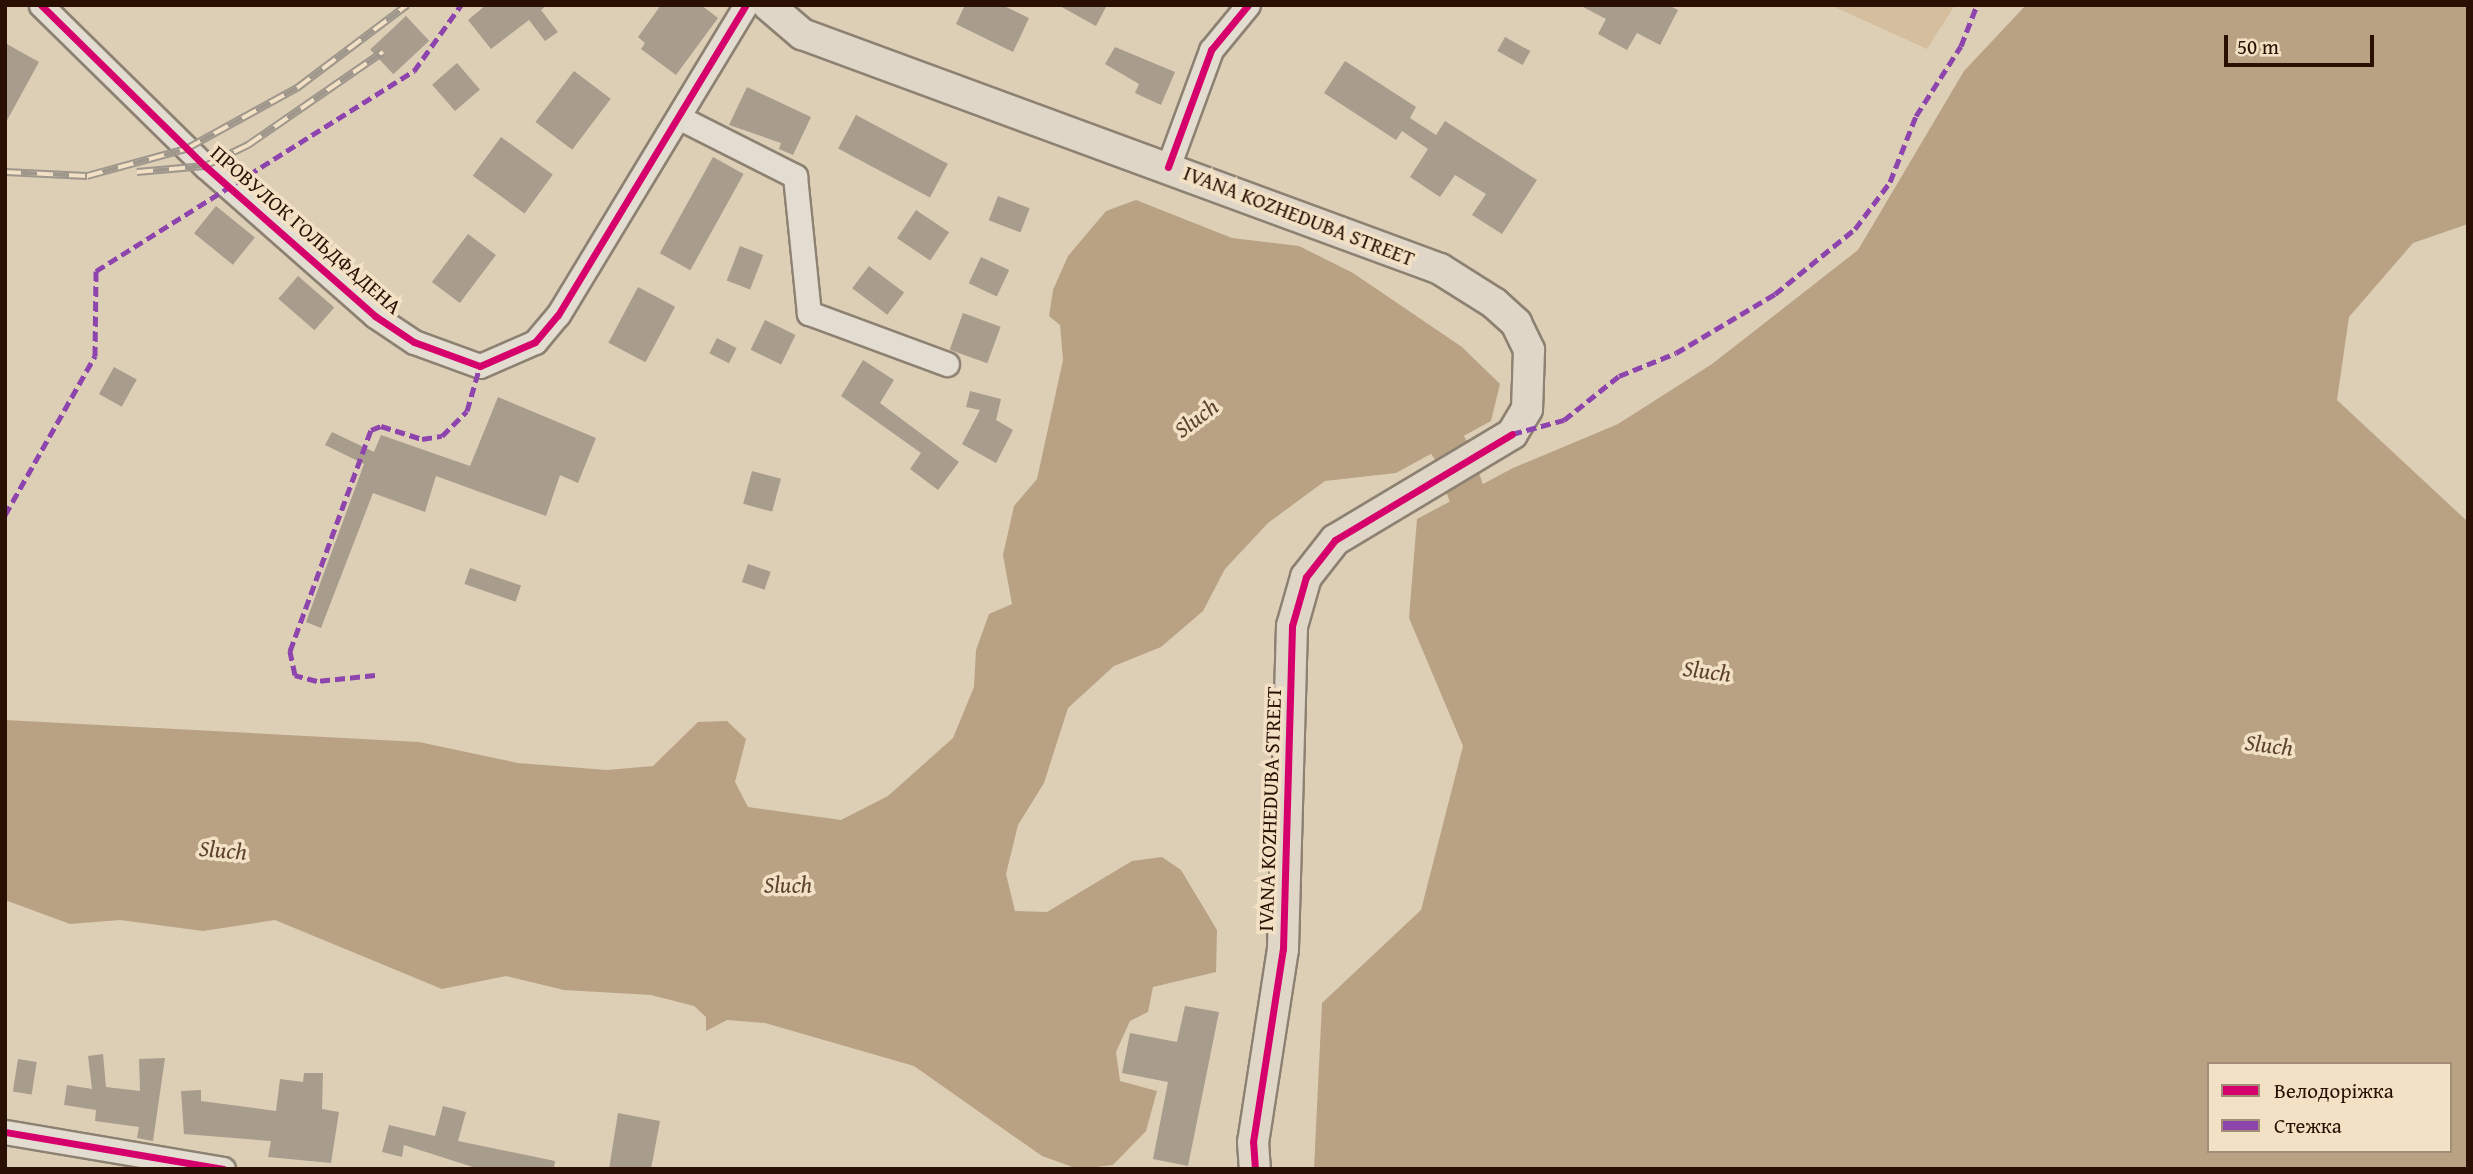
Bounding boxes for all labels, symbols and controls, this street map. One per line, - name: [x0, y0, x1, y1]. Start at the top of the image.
- scale bar: [2228, 21, 2378, 65]
- text: 50 m: [2237, 31, 2279, 62]
- street label: ПРОВУЛОК ГОЛЬДФАДЕНА: [206, 140, 406, 320]
- street label: IVANA KOZHEDUBA STREET: [1180, 160, 1418, 272]
- water label: Sluch: [1168, 392, 1224, 444]
- water label: Sluch: [1681, 654, 1733, 688]
- street label: IVANA KOZHEDUBA STREET: [1253, 686, 1287, 932]
- water label: Sluch: [2243, 728, 2295, 762]
- water label: Sluch: [198, 834, 248, 866]
- water label: Sluch: [764, 871, 812, 899]
- legend: [2207, 1062, 2452, 1153]
- text: Велодоріжка: [2274, 1075, 2394, 1106]
- text: Стежка: [2274, 1110, 2342, 1141]

